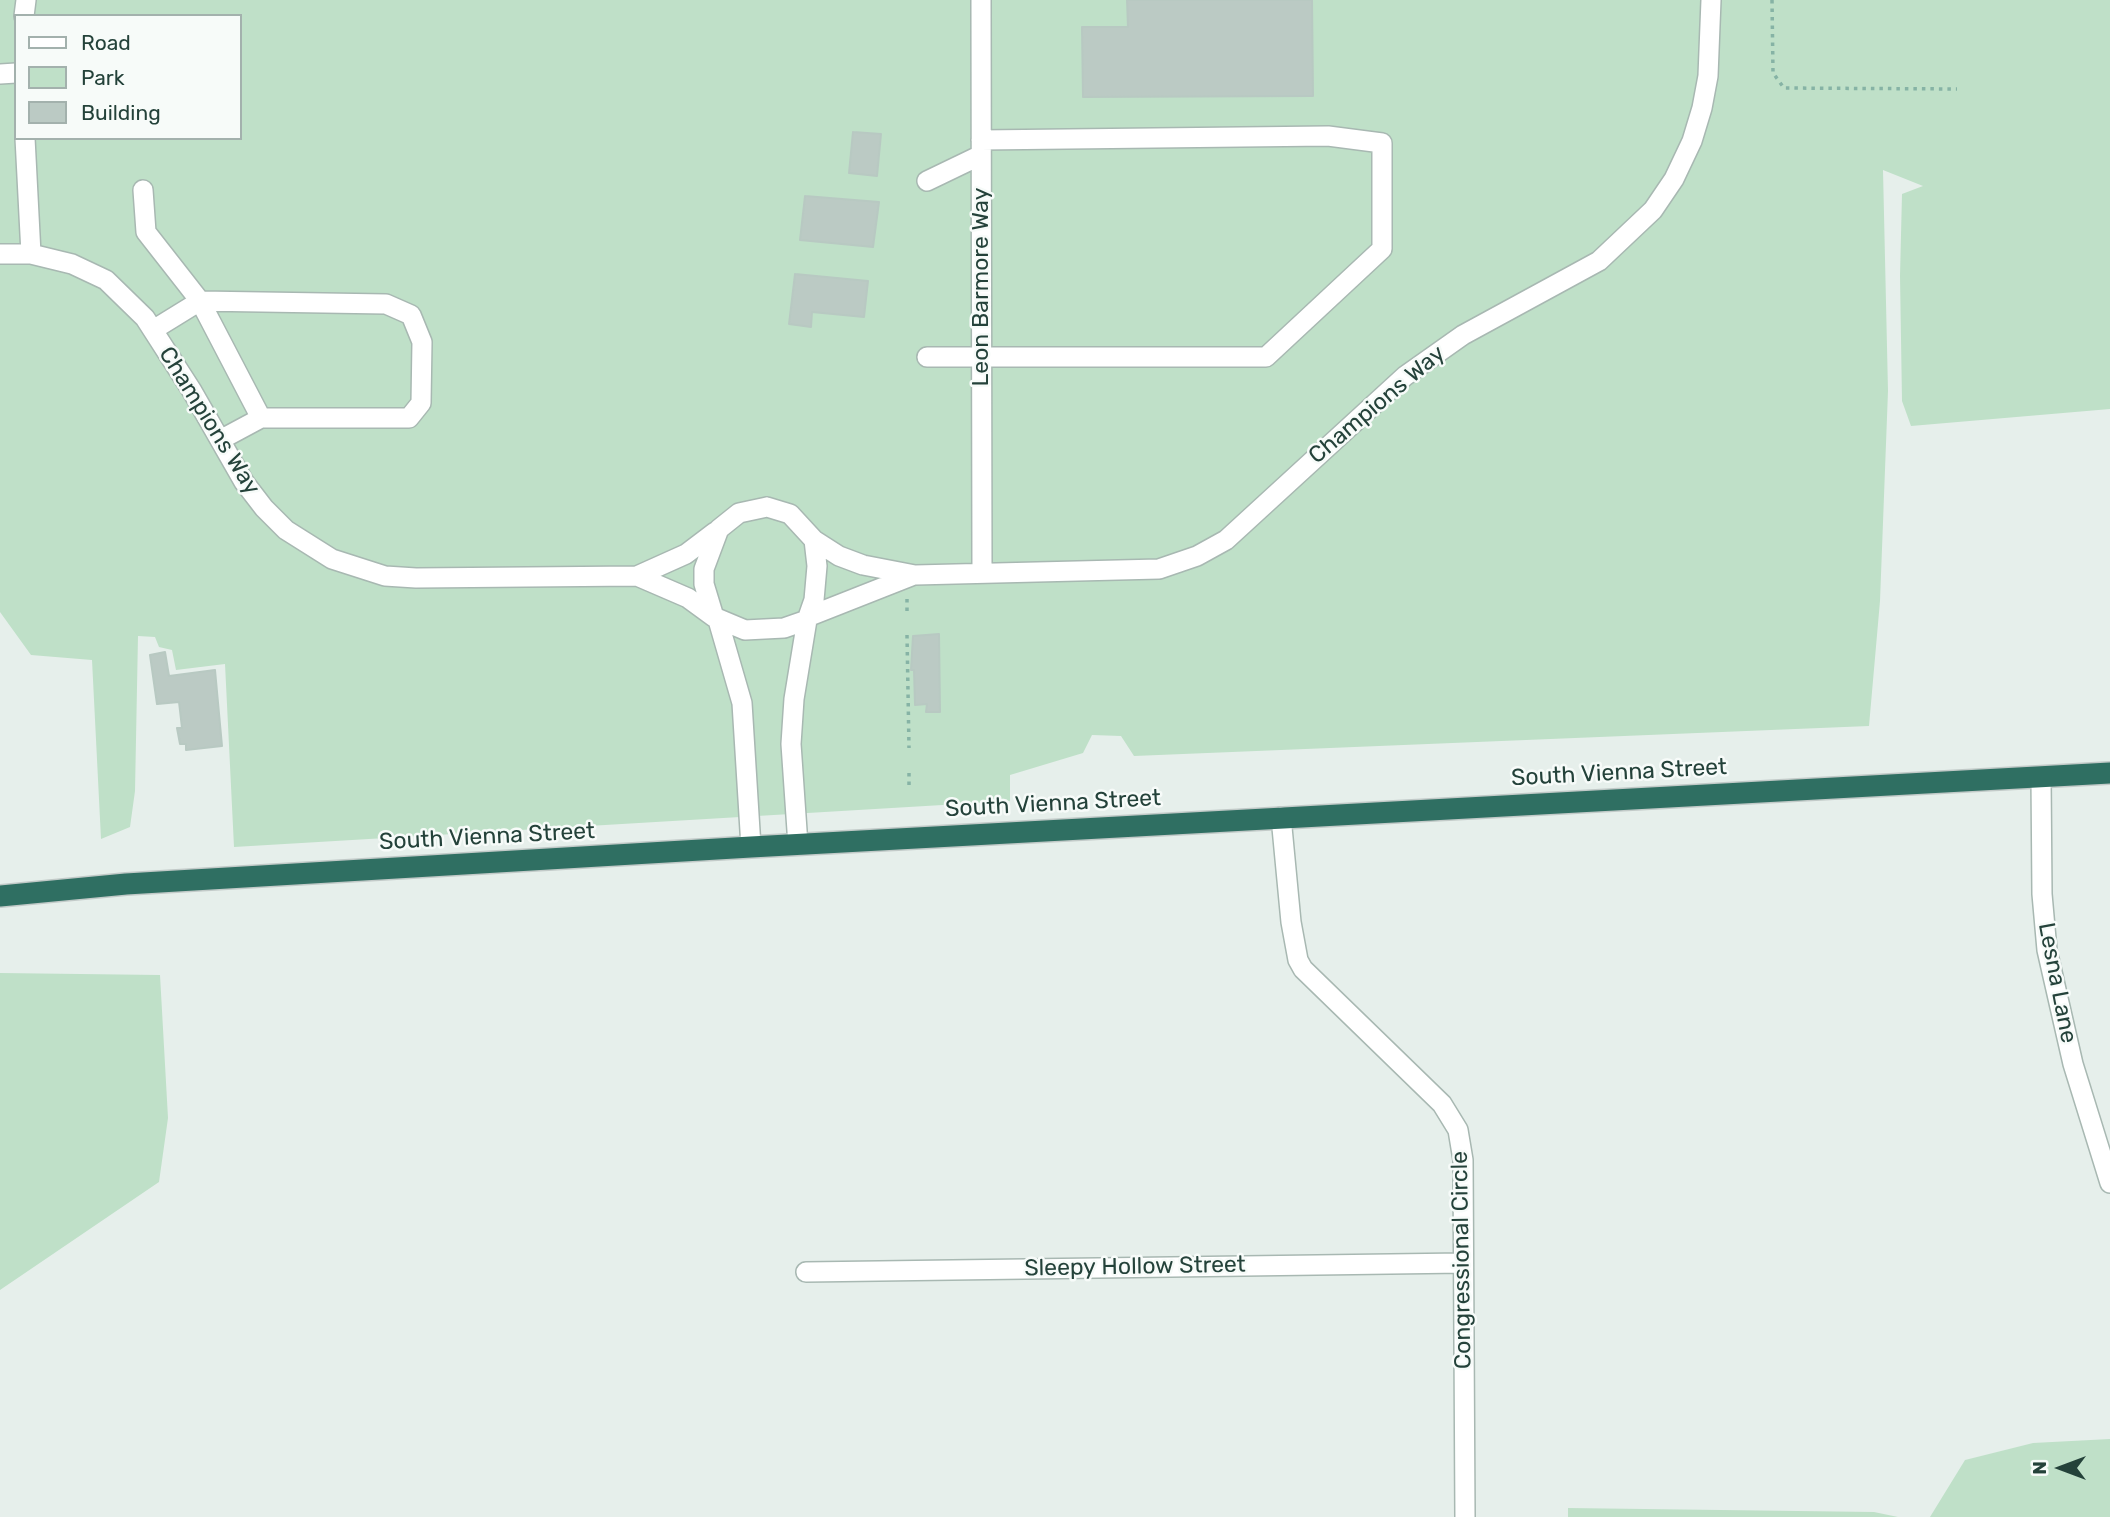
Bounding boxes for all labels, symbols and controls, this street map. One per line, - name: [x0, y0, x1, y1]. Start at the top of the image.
- legend: [14, 14, 242, 140]
- text: Road: [81, 30, 131, 55]
- text: Park: [81, 65, 125, 90]
- text: Building: [81, 100, 161, 125]
- street label: Leon Barmore Way: [967, 188, 995, 386]
- street label: Champions Way: [1303, 340, 1451, 470]
- street label: Champions Way: [152, 342, 266, 500]
- street label: South Vienna Street: [1510, 754, 1728, 792]
- street label: South Vienna Street: [944, 785, 1162, 823]
- street label: South Vienna Street: [378, 818, 596, 856]
- street label: Lesna Lane: [2032, 920, 2082, 1046]
- street label: Congressional Circle: [1446, 1151, 1478, 1369]
- street label: Sleepy Hollow Street: [1024, 1251, 1246, 1283]
- north arrow: [2026, 1433, 2096, 1503]
- text: N: [2028, 1461, 2051, 1475]

